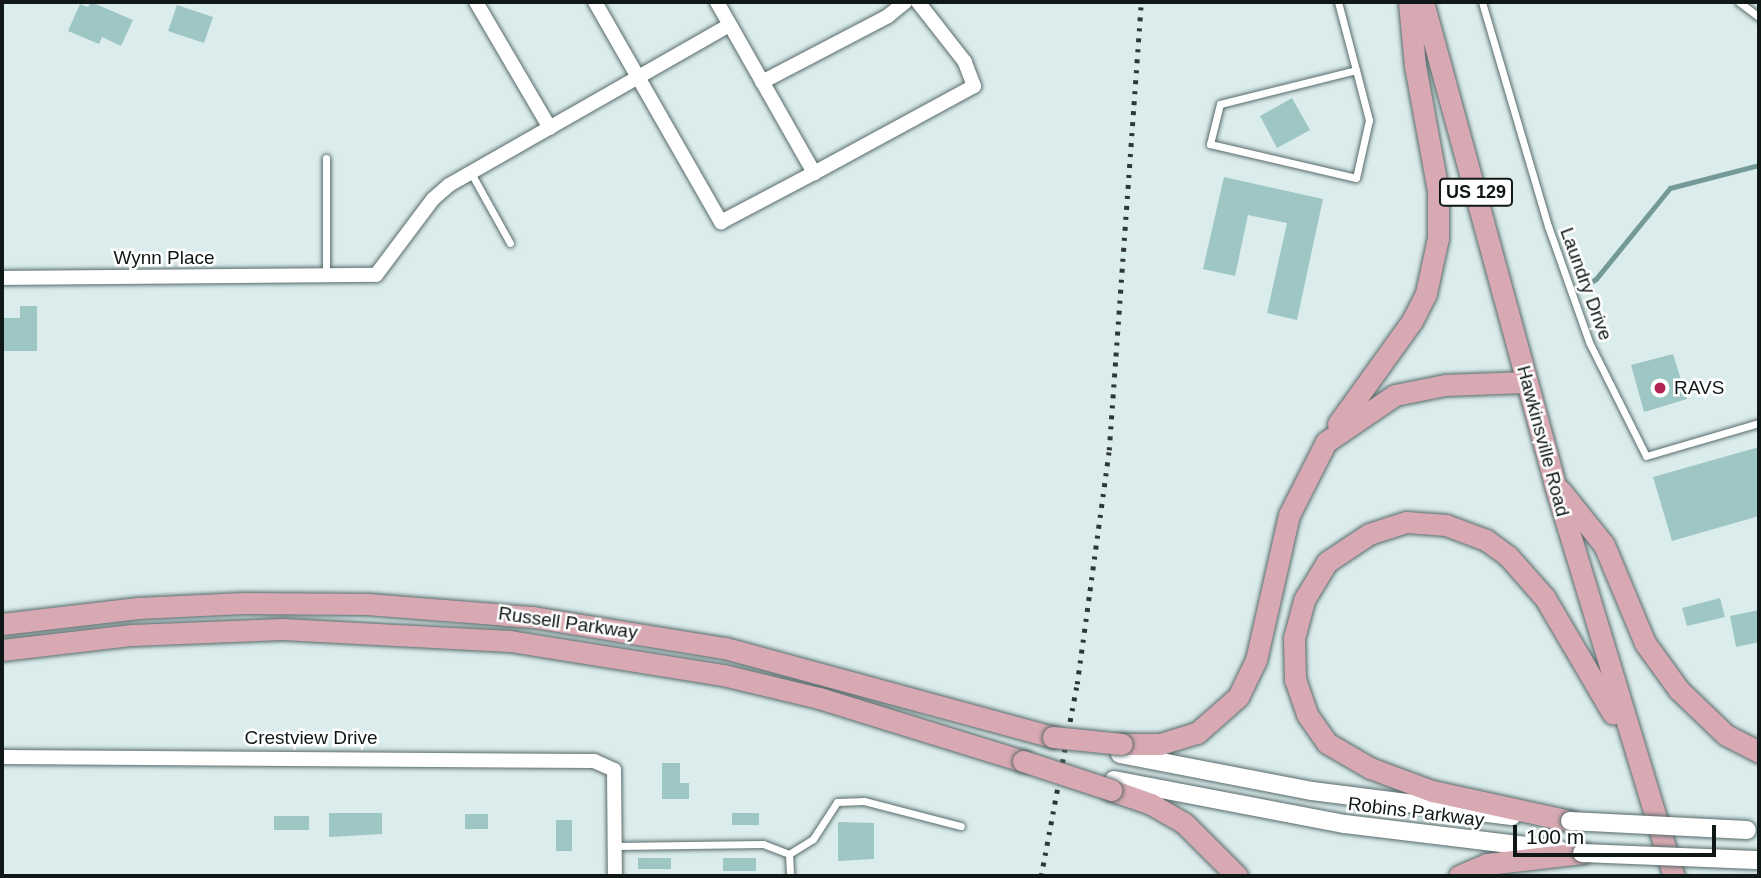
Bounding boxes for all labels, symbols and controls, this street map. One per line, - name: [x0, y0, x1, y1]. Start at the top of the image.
- road number: US 129: [1438, 177, 1514, 206]
- street label: Laundry Drive: [1555, 225, 1617, 343]
- street label: Wynn Place: [113, 247, 215, 269]
- street label: Hawkinsville Road: [1512, 363, 1574, 519]
- place label: RAVS: [1674, 377, 1724, 399]
- marker: RAVS: [1652, 380, 1668, 396]
- street label: Russell Parkway: [497, 602, 639, 644]
- street label: Crestview Drive: [244, 727, 378, 749]
- street label: Robins Parkway: [1346, 792, 1486, 832]
- scale bar: [1516, 812, 1719, 856]
- text: 100 m: [1526, 825, 1584, 848]

